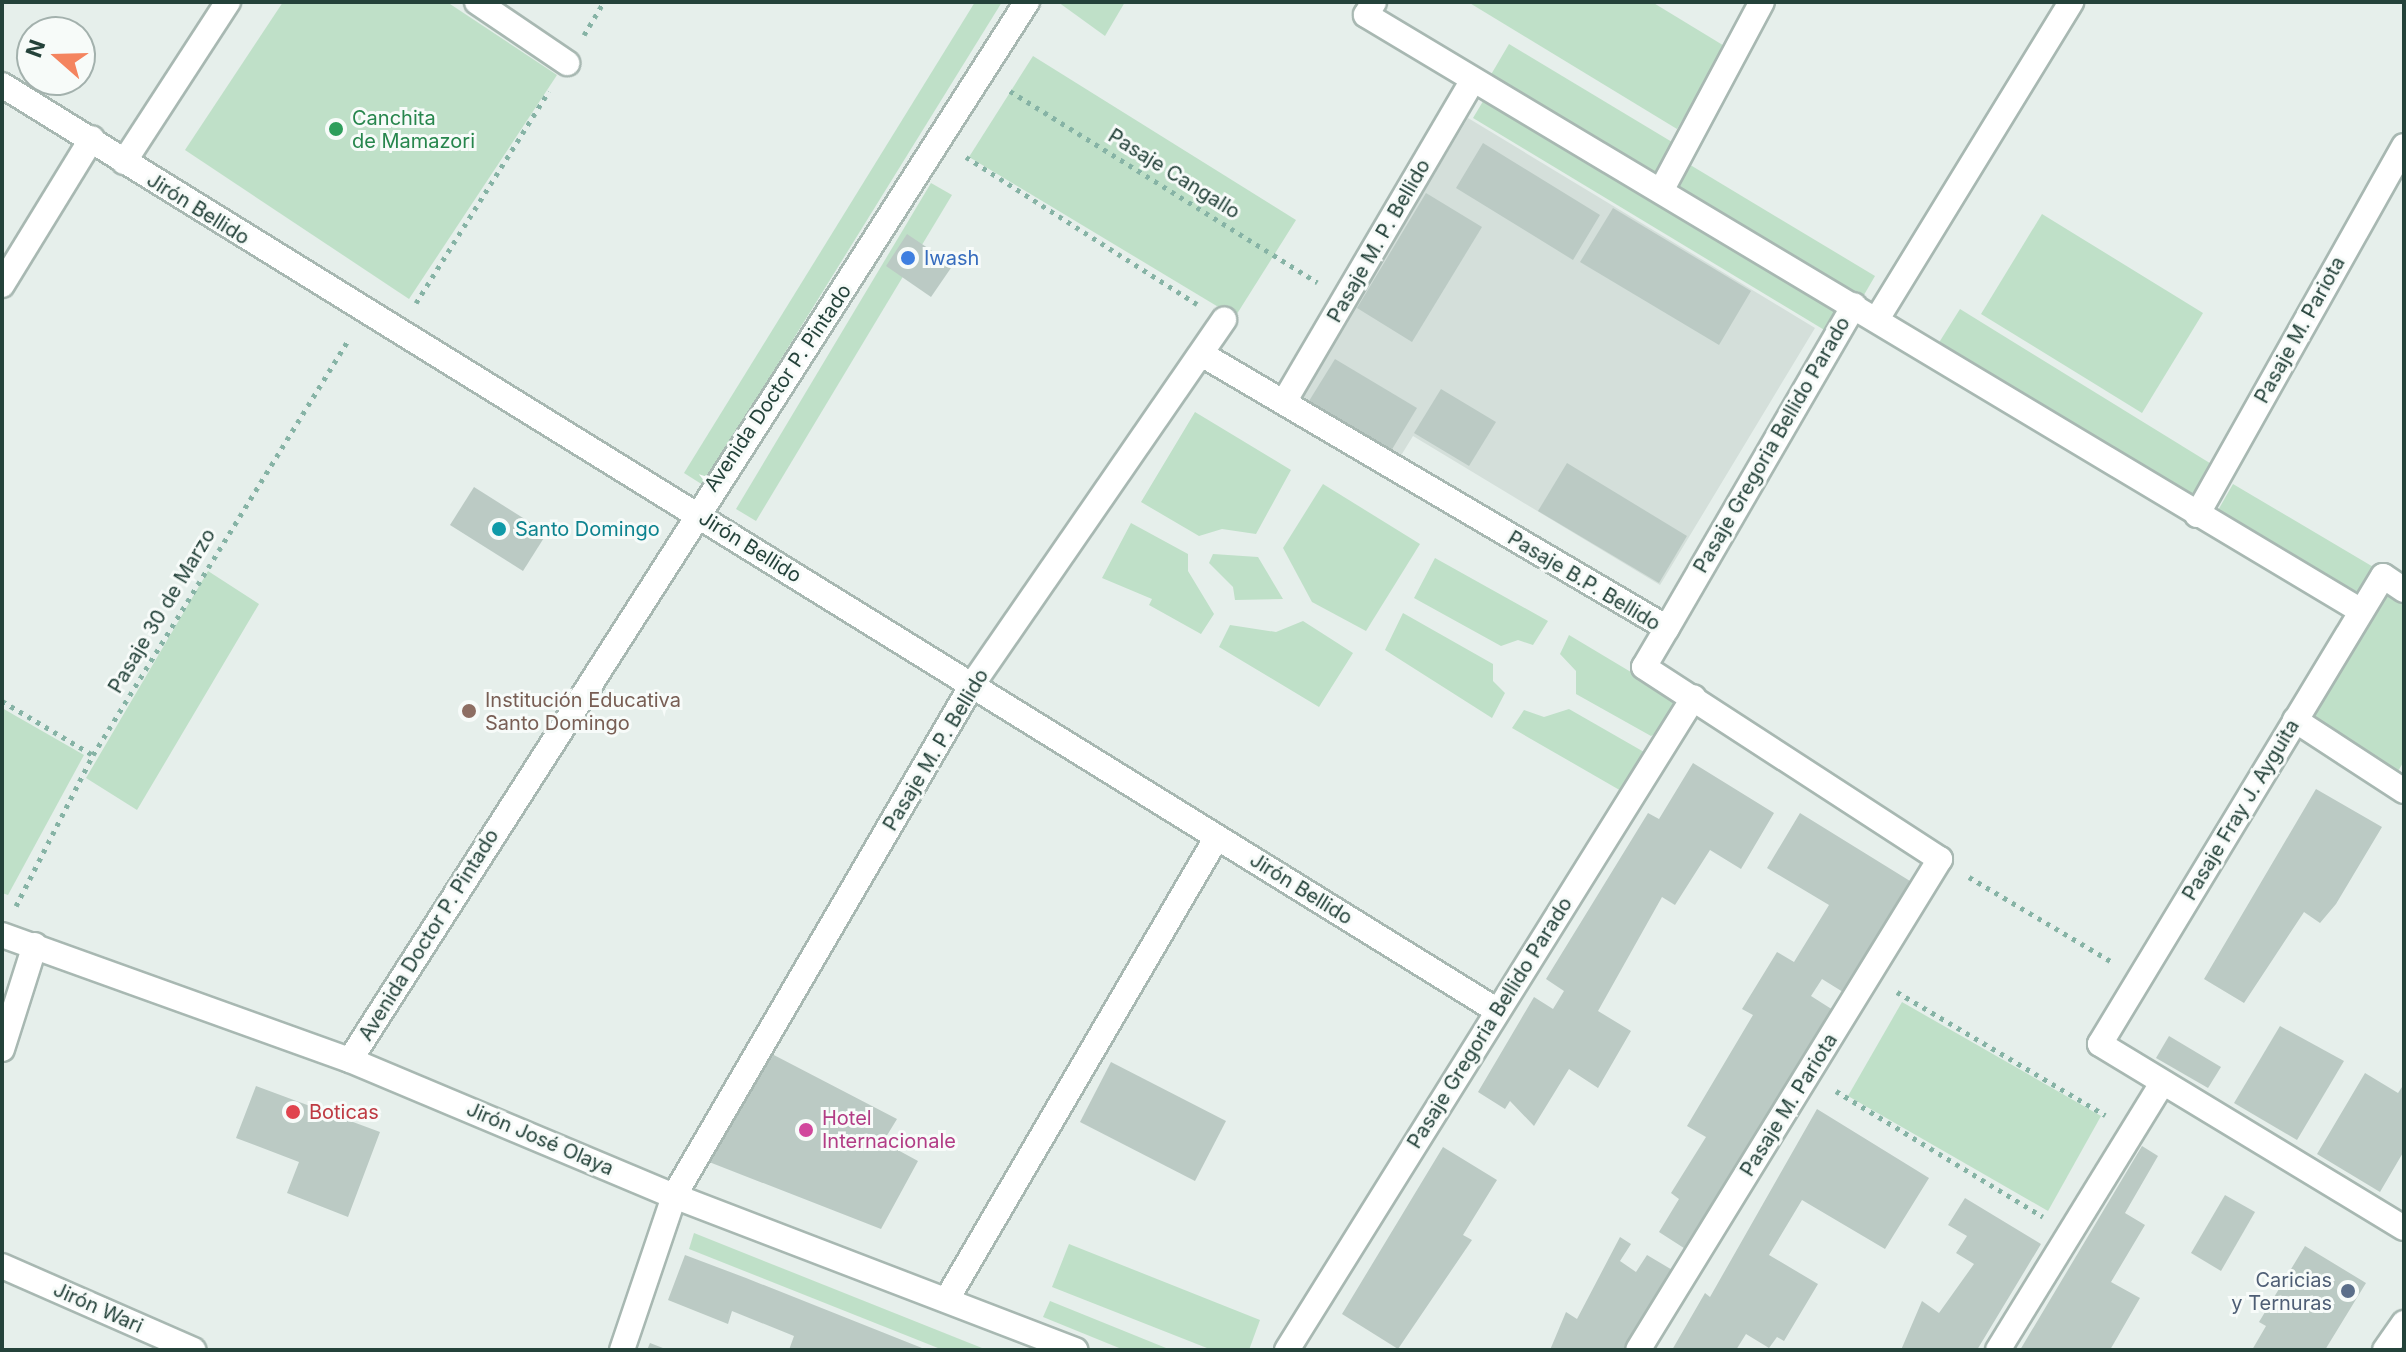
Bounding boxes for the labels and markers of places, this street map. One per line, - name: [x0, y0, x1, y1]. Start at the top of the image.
- place label: Canchita de Mamazori: [352, 106, 475, 153]
- marker: Canchita de Mamazori: [327, 120, 345, 138]
- place label: Iwash: [924, 246, 979, 270]
- marker: Iwash: [899, 249, 917, 267]
- place label: Santo Domingo: [515, 517, 660, 541]
- marker: Santo Domingo: [490, 520, 508, 538]
- place label: Institución Educativa Santo Domingo: [485, 688, 681, 735]
- marker: Institución Educativa Santo Domingo: [460, 702, 478, 720]
- place label: Boticas: [309, 1100, 379, 1124]
- marker: Boticas: [284, 1103, 302, 1121]
- place label: Hotel Internacionale: [822, 1106, 956, 1153]
- marker: Hotel Internacionale: [797, 1121, 815, 1139]
- place label: Caricias y Ternuras: [2231, 1268, 2332, 1315]
- marker: Caricias y Ternuras: [2339, 1282, 2357, 1300]

